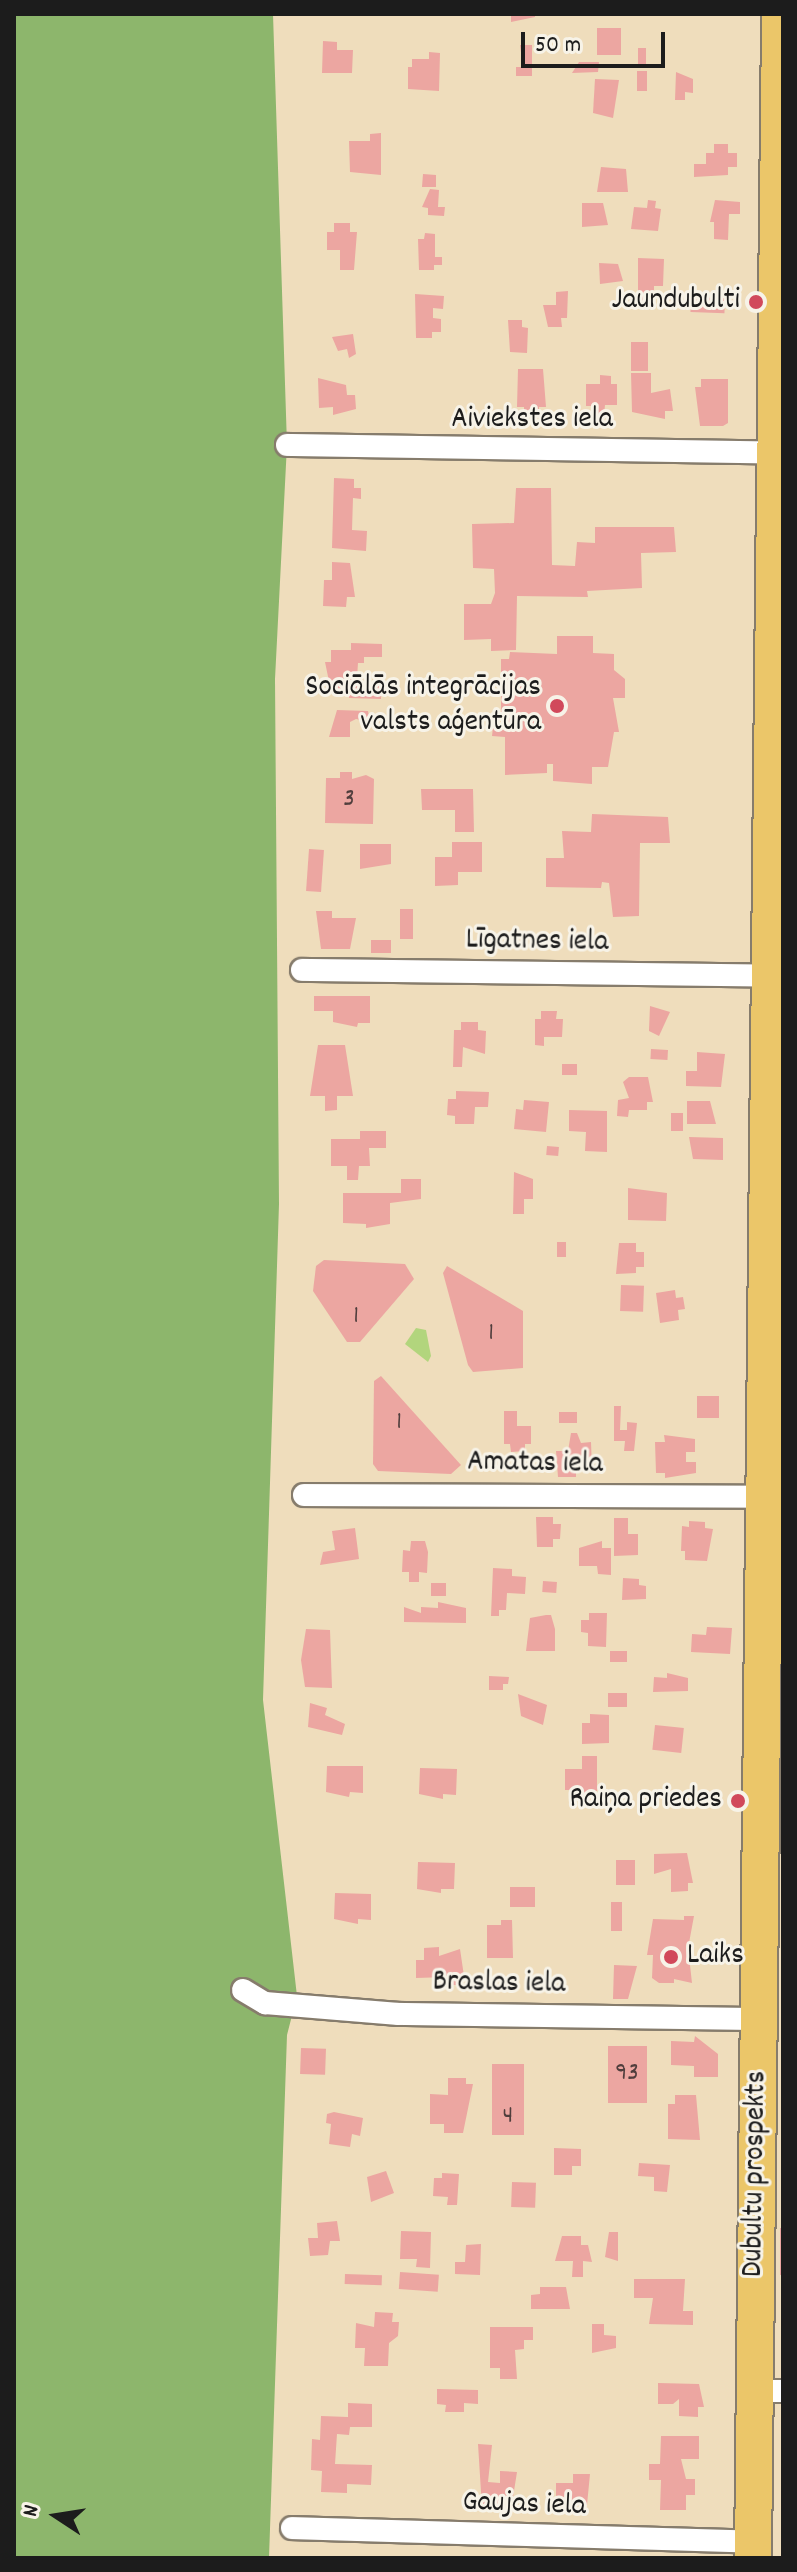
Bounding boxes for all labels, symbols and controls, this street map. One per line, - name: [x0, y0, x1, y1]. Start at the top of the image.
- scale bar: [525, 16, 669, 66]
- text: 50 m: [535, 29, 581, 63]
- place label: Jaundubulti: [612, 284, 740, 320]
- marker: Jaundubulti: [747, 293, 765, 311]
- street label: Aiviekstes iela: [451, 403, 613, 439]
- place label: Sociālās integrācijas valsts aģentūra: [305, 671, 541, 742]
- marker: Sociālās integrācijas valsts aģentūra: [548, 697, 566, 715]
- house number: 3: [343, 784, 355, 816]
- street label: Līgatnes iela: [465, 924, 609, 962]
- house number: 1: [353, 1301, 359, 1333]
- house number: 1: [488, 1318, 494, 1350]
- house number: 1: [396, 1407, 402, 1439]
- street label: Amatas iela: [467, 1446, 603, 1484]
- place label: Raiņa priedes: [569, 1783, 722, 1819]
- marker: Raiņa priedes: [729, 1792, 747, 1810]
- place label: Laiks: [687, 1939, 744, 1975]
- marker: Laiks: [662, 1948, 680, 1966]
- street label: Braslas iela: [432, 1966, 566, 2004]
- house number: 93: [615, 2058, 639, 2090]
- street label: Dubultu prospekts: [737, 2071, 777, 2277]
- house number: 4: [503, 2101, 513, 2133]
- north arrow: [16, 2476, 96, 2556]
- street label: Gaujas iela: [462, 2486, 586, 2526]
- text: N: [16, 2502, 48, 2519]

